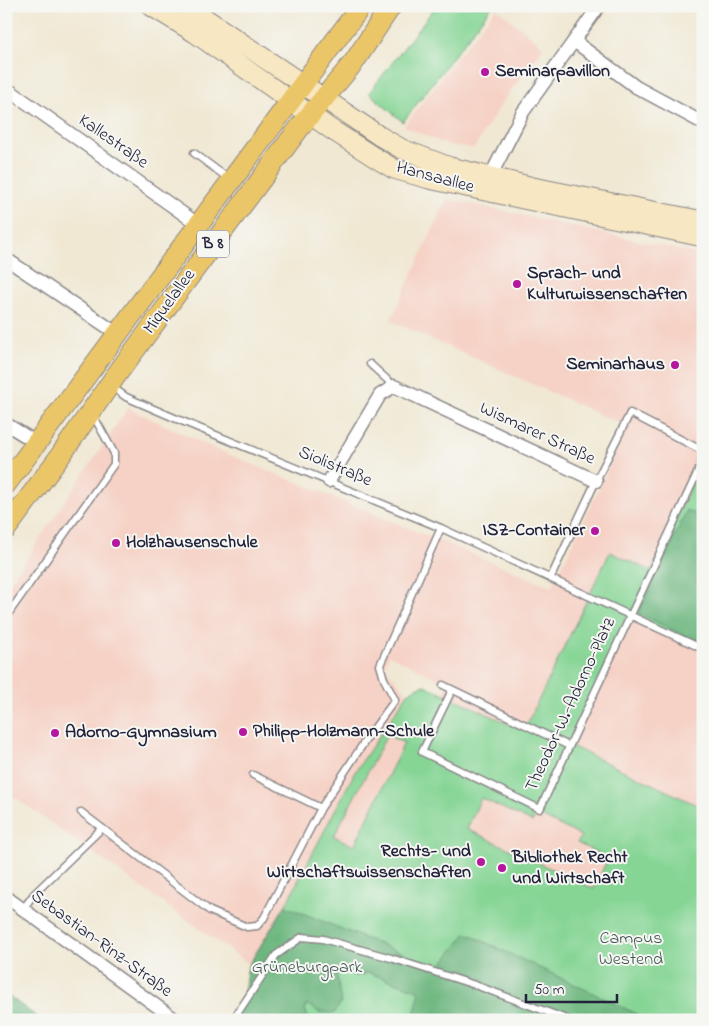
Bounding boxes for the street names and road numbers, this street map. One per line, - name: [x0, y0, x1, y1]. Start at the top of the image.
- street label: Kallestraße: [73, 108, 154, 176]
- street label: Hansaallee: [393, 155, 478, 201]
- road number: B 8: [197, 230, 229, 258]
- street label: Miquelallee: [137, 263, 203, 340]
- street label: Wismarer Straße: [475, 396, 600, 473]
- street label: Siolistraße: [294, 440, 377, 495]
- street label: Theodor-W.-Adorno-Platz: [519, 613, 623, 796]
- street label: Sebastian-Rinz-Straße: [25, 884, 178, 1005]

